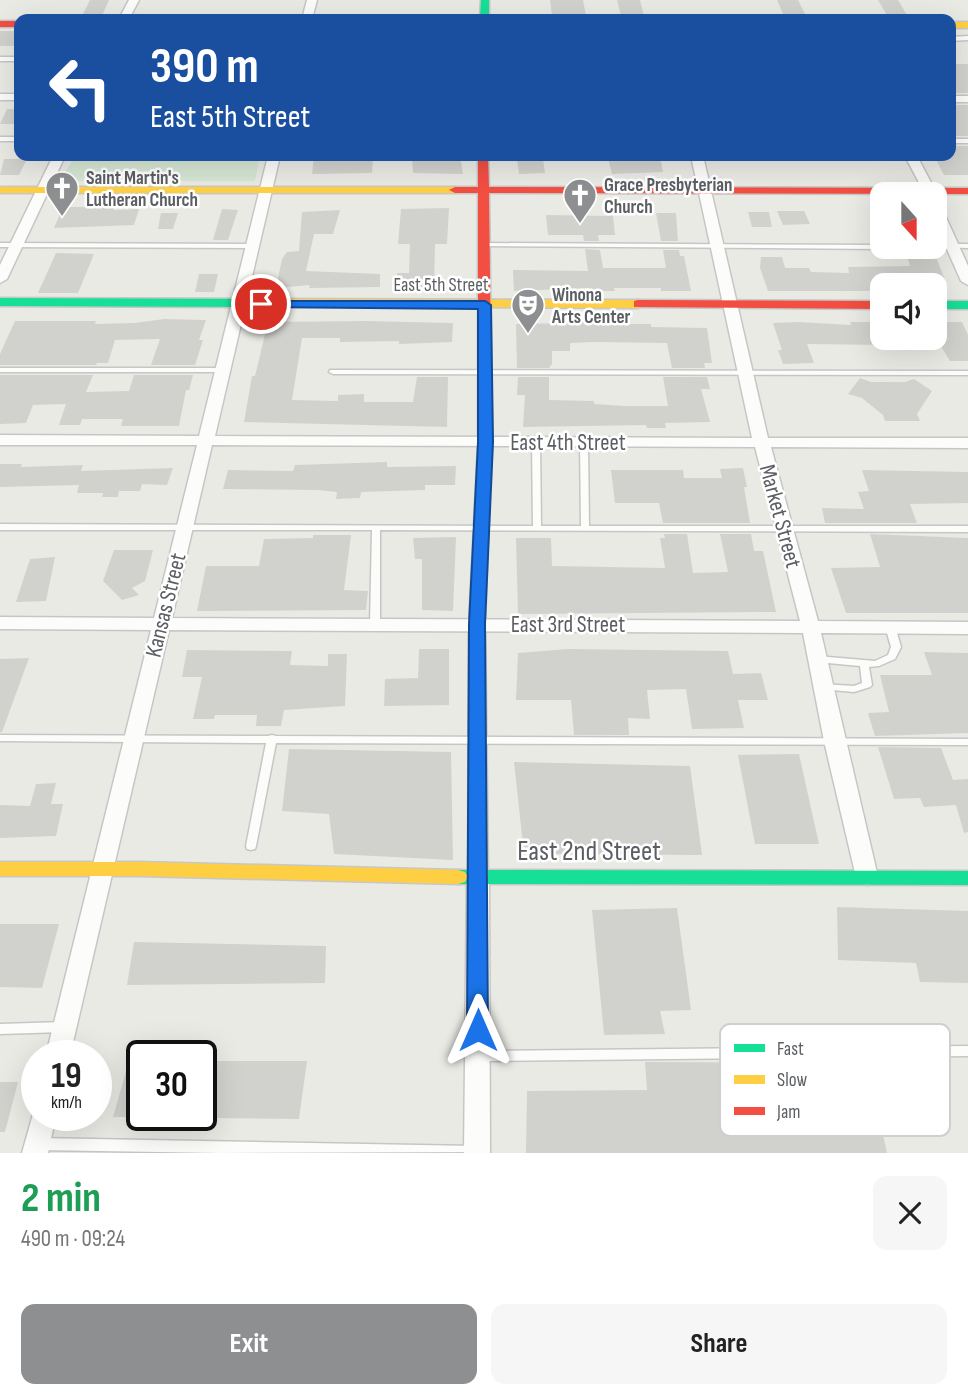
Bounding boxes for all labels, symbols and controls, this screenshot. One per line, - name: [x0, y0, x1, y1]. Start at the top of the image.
- text: 390 m: [150, 38, 259, 97]
- icon: left: [35, 42, 126, 133]
- text: East 5th Street: [150, 98, 310, 137]
- place label: Saint Martin's Lutheran Church: [86, 167, 198, 212]
- church icon: Saint Martin's Lutheran Church: [43, 169, 81, 218]
- place label: Grace Presbyterian Church: [604, 174, 733, 219]
- church icon: Grace Presbyterian Church: [561, 176, 599, 225]
- north arrow: [870, 182, 947, 259]
- map controls: [870, 182, 947, 350]
- button: sound: [870, 273, 947, 350]
- pin: [231, 274, 291, 334]
- street label: East 5th Street: [393, 274, 489, 297]
- place label: Winona Arts Center: [551, 284, 631, 329]
- icon: arrive: [242, 285, 280, 323]
- theatre icon: Winona Arts Center: [509, 286, 547, 335]
- street label: East 4th Street: [510, 429, 626, 457]
- street label: Market Street: [753, 461, 807, 571]
- street label: Kansas Street: [140, 550, 192, 660]
- street label: East 3rd Street: [511, 611, 625, 639]
- street label: East 2nd Street: [517, 835, 661, 868]
- position arrow: [441, 993, 515, 1067]
- legend: [720, 1024, 950, 1136]
- text: Fast: [777, 1038, 804, 1061]
- speed limit sign: 30: [126, 1040, 217, 1131]
- text: 19: [51, 1055, 82, 1098]
- text: Slow: [777, 1069, 807, 1092]
- text: km/h: [51, 1092, 82, 1113]
- text: Jam: [776, 1101, 800, 1124]
- text: 2 min: [21, 1173, 101, 1224]
- button: close: [873, 1176, 947, 1250]
- text: 490 m · 09:24: [21, 1225, 125, 1253]
- button: Exit: [21, 1304, 477, 1384]
- button: Share: [491, 1304, 947, 1384]

